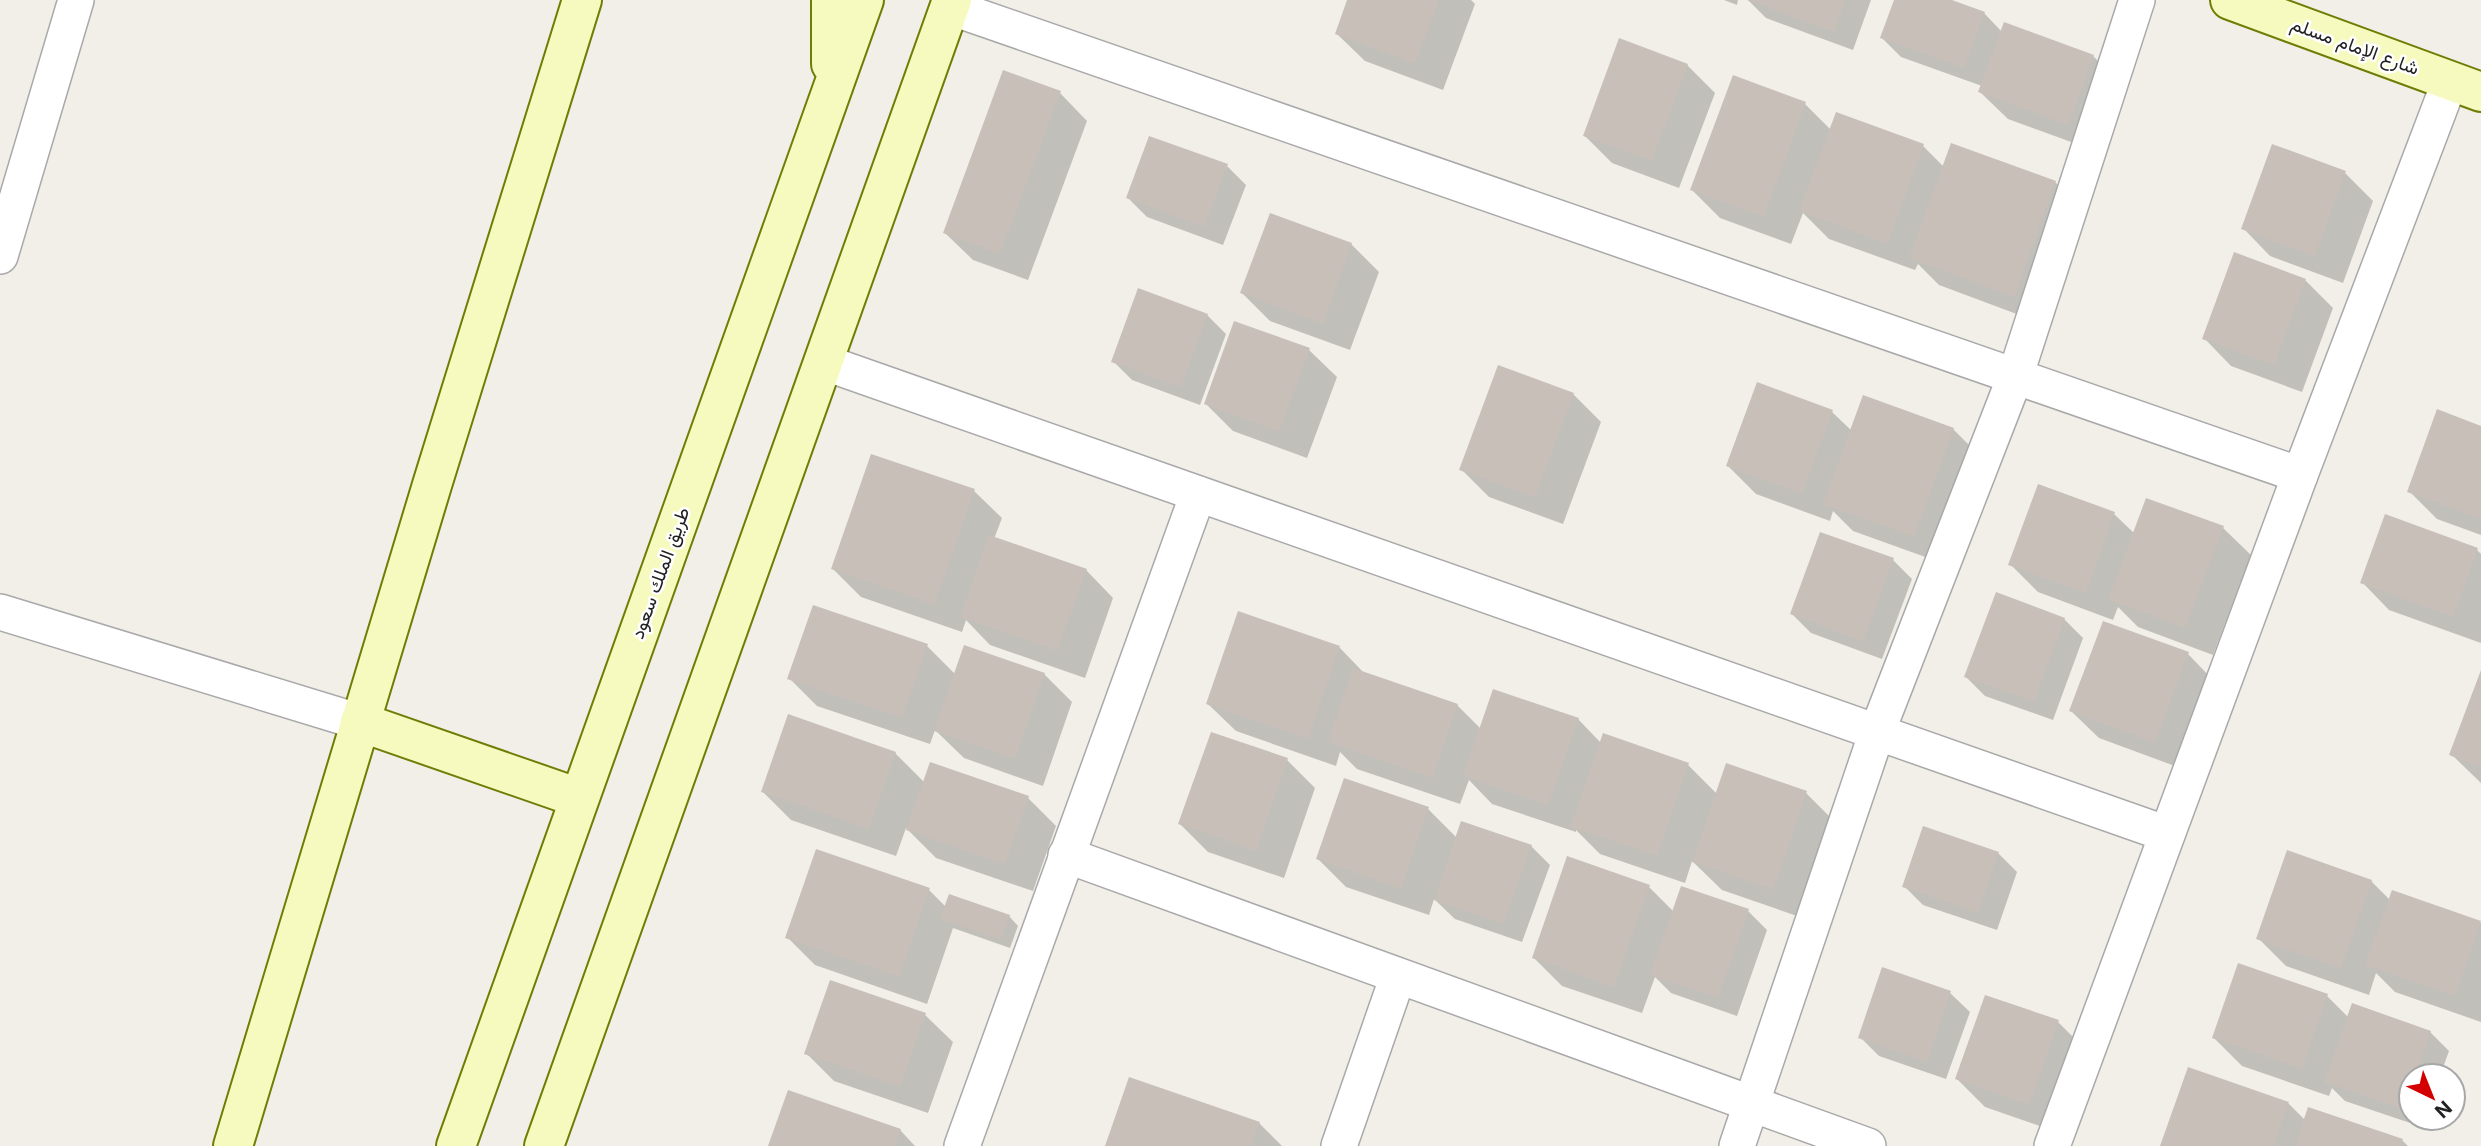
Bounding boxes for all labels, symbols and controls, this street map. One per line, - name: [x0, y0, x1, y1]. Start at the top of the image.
- street label: شارع الإمام مسلم: [2287, 12, 2422, 81]
- street label: طريق الملك سعود: [626, 504, 694, 642]
- north arrow: [2397, 1062, 2467, 1132]
- text: N: [2430, 1096, 2456, 1122]

